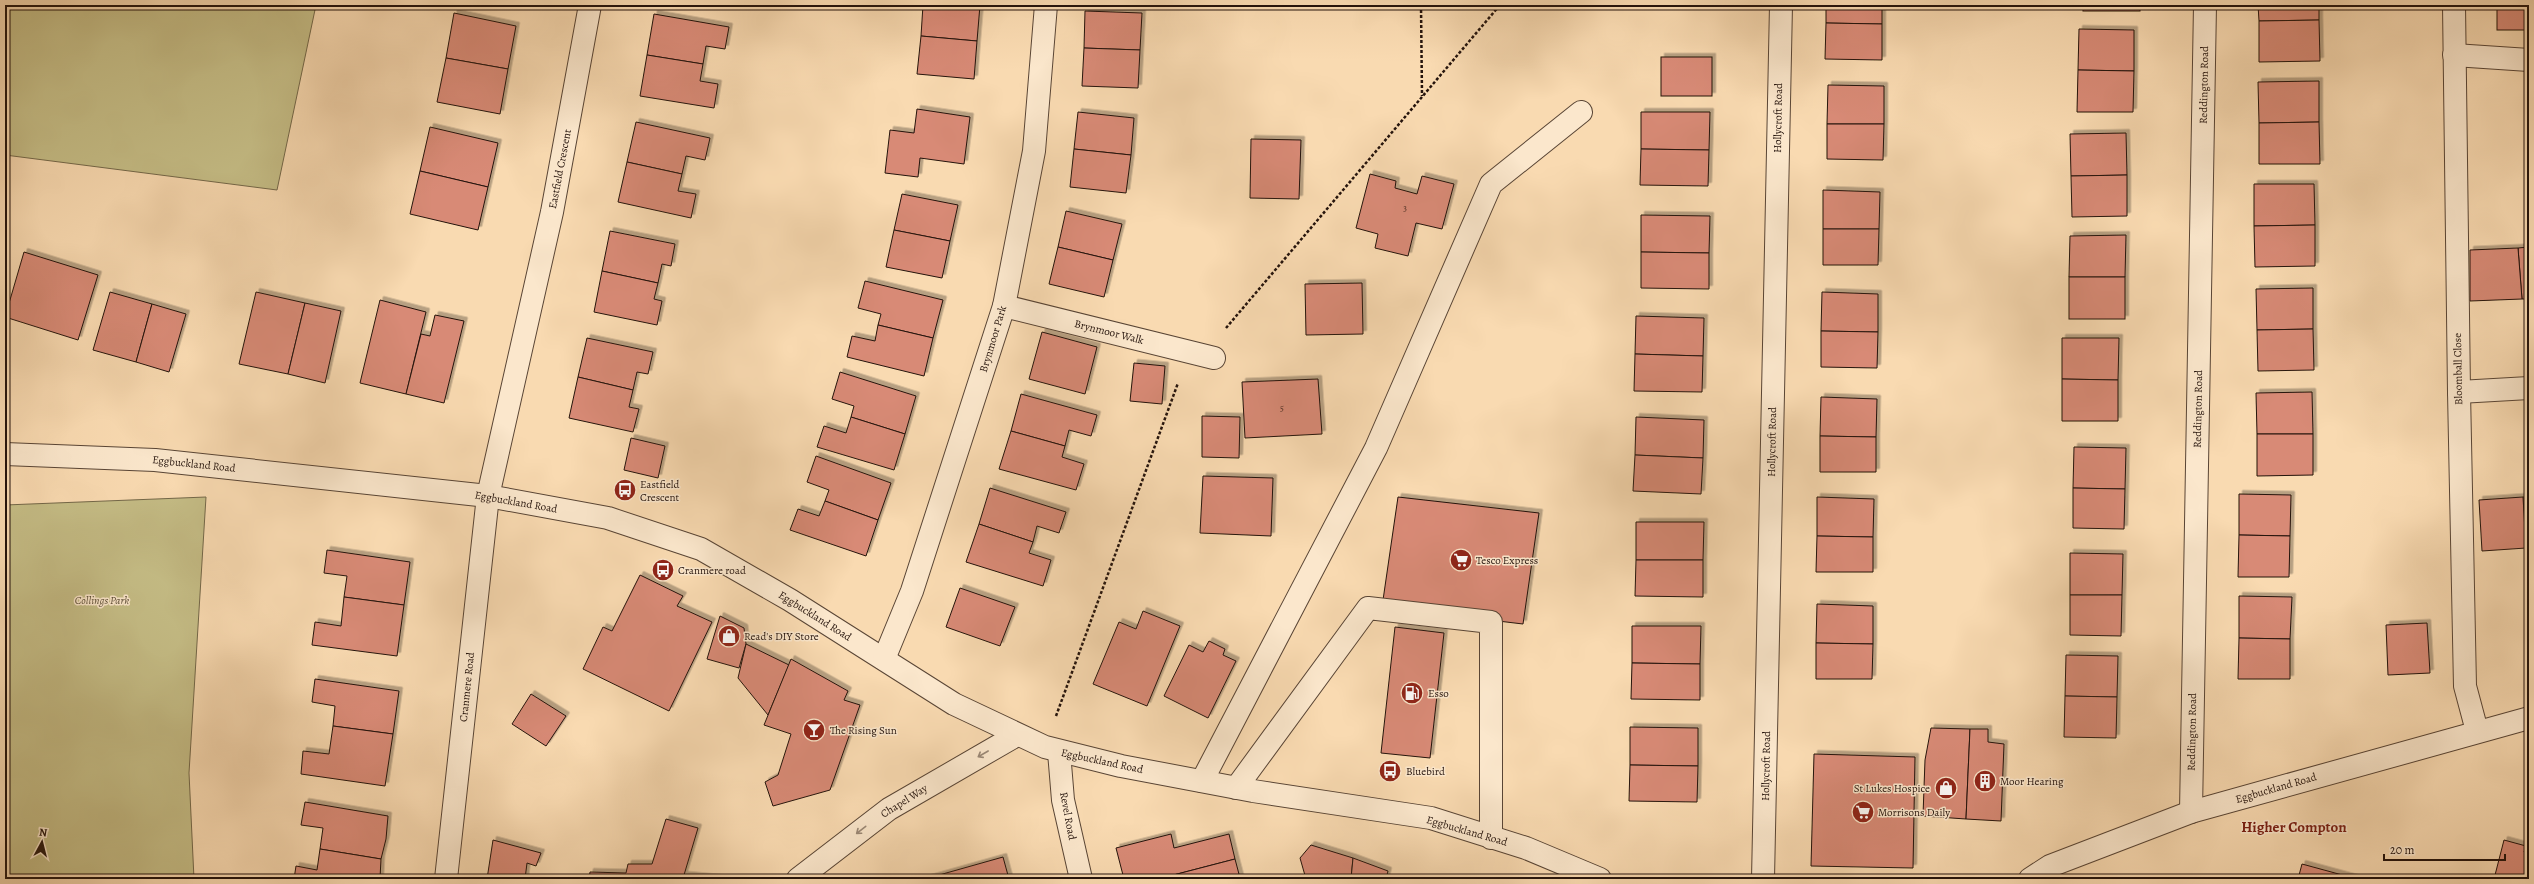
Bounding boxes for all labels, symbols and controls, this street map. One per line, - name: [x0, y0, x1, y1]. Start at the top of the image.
- street label: Reddington Road: [2196, 46, 2212, 124]
- street label: Hollycroft Road: [1770, 83, 1786, 153]
- street label: Eastfield Crescent: [545, 128, 575, 210]
- house number: 3: [1403, 202, 1407, 214]
- street label: Brynmoor Park: [976, 303, 1010, 374]
- street label: Brynmoor Walk: [1073, 316, 1146, 348]
- street label: Bloomball Close: [2450, 333, 2466, 405]
- street label: Reddington Road: [2190, 370, 2206, 448]
- house number: 5: [1280, 402, 1284, 414]
- street label: Hollycroft Road: [1764, 407, 1780, 477]
- street label: Eggbuckland Road: [152, 452, 236, 476]
- bus stop icon: Eastfield Crescent: [612, 477, 638, 503]
- place label: Eastfield Crescent: [640, 477, 680, 505]
- street label: Eggbuckland Road: [474, 487, 559, 517]
- supermarket icon: Tesco Express: [1448, 547, 1474, 573]
- place label: Tesco Express: [1476, 553, 1538, 568]
- bus stop icon: Cranmere road: [650, 557, 676, 583]
- place label: Cranmere road: [678, 563, 746, 578]
- street label: Eggbuckland Road: [776, 587, 854, 645]
- park label: Collings Park: [75, 593, 129, 608]
- shop icon: Read's DIY Store: [716, 623, 742, 649]
- place label: Read's DIY Store: [744, 629, 819, 644]
- street label: Cranmere Road: [456, 651, 478, 723]
- fuel station icon: Esso: [1399, 680, 1425, 706]
- place label: Esso: [1428, 686, 1449, 701]
- street label: Reddington Road: [2184, 693, 2200, 771]
- bar icon: The Rising Sun: [801, 717, 827, 743]
- place label: The Rising Sun: [830, 723, 897, 738]
- street label: Hollycroft Road: [1758, 731, 1774, 801]
- street label: Eggbuckland Road: [1060, 745, 1145, 777]
- one-way arrow: [977, 751, 989, 759]
- bus stop icon: Bluebird: [1377, 758, 1403, 784]
- place label: Bluebird: [1406, 764, 1445, 779]
- building icon: Moor Hearing: [1972, 768, 1998, 794]
- street label: Eggbuckland Road: [2234, 769, 2318, 807]
- place label: Moor Hearing: [2000, 774, 2064, 789]
- shop icon: St Lukes Hospice: [1933, 775, 1959, 801]
- street label: Chapel Way: [878, 781, 930, 821]
- place label: St Lukes Hospice: [1854, 781, 1930, 796]
- street label: Revel Road: [1056, 791, 1080, 841]
- supermarket icon: Morrisons Daily: [1850, 799, 1876, 825]
- place label: Morrisons Daily: [1878, 805, 1950, 820]
- street label: Eggbuckland Road: [1425, 812, 1509, 850]
- district label: Higher Compton: [2241, 817, 2347, 837]
- north arrow: [22, 822, 62, 862]
- text: N: [38, 825, 48, 841]
- one-way arrow: [855, 826, 866, 835]
- scale bar: [2384, 836, 2505, 862]
- text: 20 m: [2390, 842, 2414, 858]

